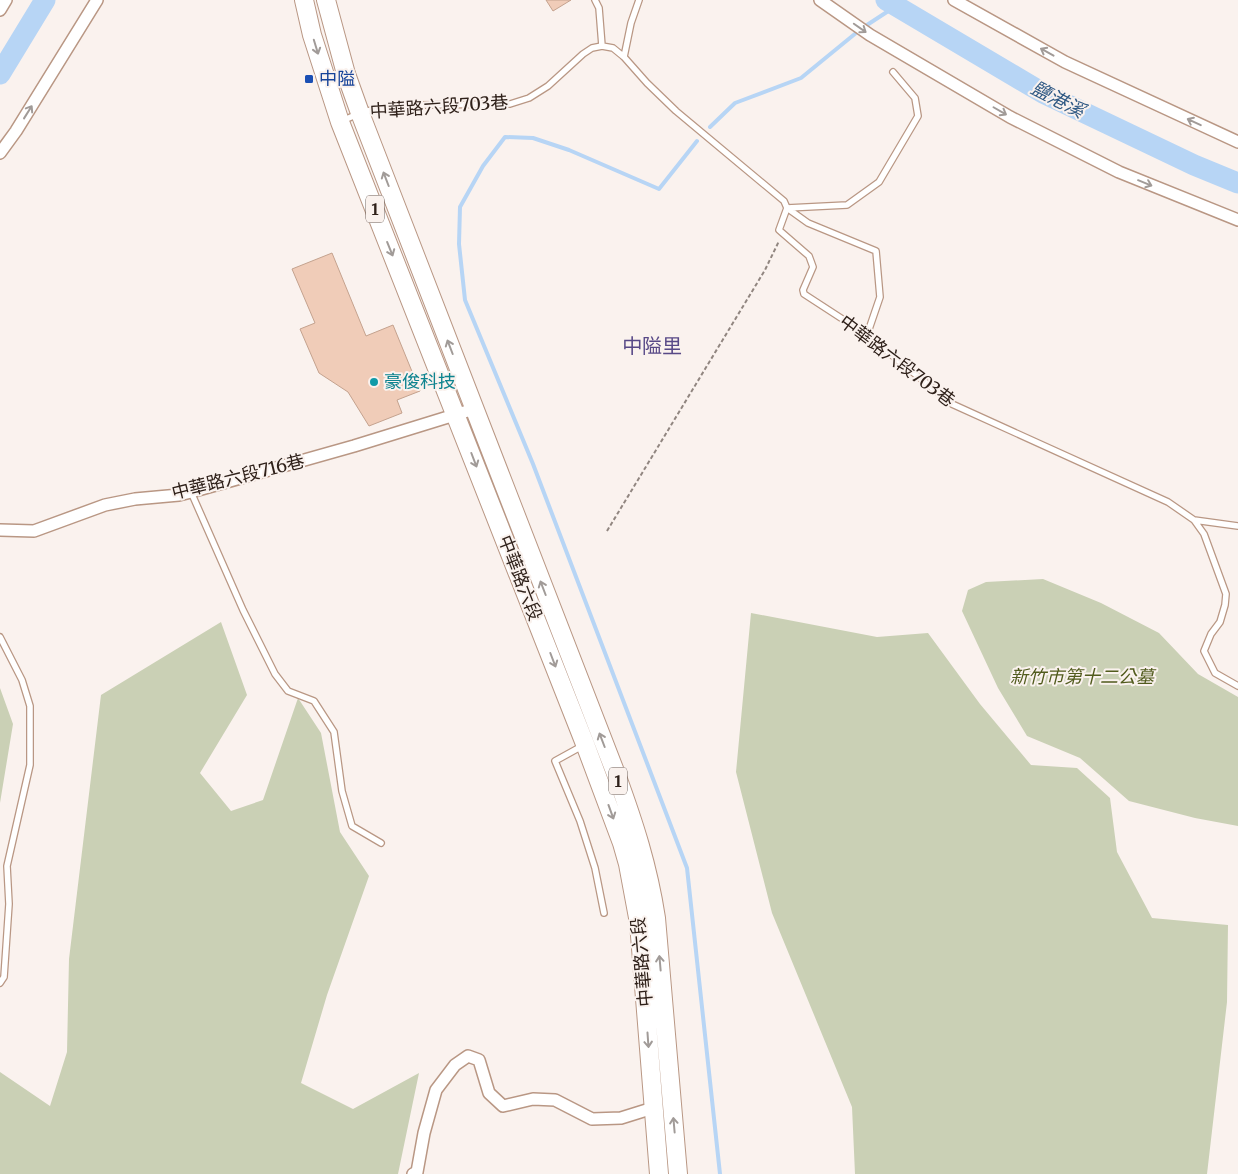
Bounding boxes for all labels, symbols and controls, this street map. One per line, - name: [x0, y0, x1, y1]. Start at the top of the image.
- one-way arrow: [853, 23, 867, 33]
- one-way arrow: [311, 39, 321, 55]
- one-way arrow: [1040, 47, 1055, 56]
- place label: 中隘: [319, 67, 355, 90]
- marker: 中隘: [303, 73, 315, 85]
- water label: 鹽港溪: [1027, 75, 1092, 124]
- street label: 中華路六段703巷: [369, 90, 509, 123]
- one-way arrow: [23, 106, 33, 120]
- one-way arrow: [992, 106, 1007, 116]
- one-way arrow: [1187, 117, 1202, 126]
- one-way arrow: [381, 172, 390, 187]
- one-way arrow: [1138, 179, 1153, 188]
- road number: 1: [366, 195, 384, 222]
- one-way arrow: [386, 241, 396, 256]
- street label: 中華路六段703巷: [835, 310, 960, 412]
- district label: 中隘里: [622, 333, 682, 358]
- one-way arrow: [445, 340, 454, 356]
- place label: 豪俊科技: [384, 370, 456, 393]
- marker: 豪俊科技: [368, 376, 380, 388]
- street label: 中華路六段716巷: [169, 449, 307, 504]
- one-way arrow: [470, 452, 479, 467]
- street label: 中華路六段: [494, 532, 547, 624]
- one-way arrow: [538, 581, 548, 596]
- one-way arrow: [548, 652, 558, 667]
- park label: 新竹市第十二公墓: [1010, 665, 1157, 688]
- one-way arrow: [597, 732, 606, 747]
- road number: 1: [609, 768, 627, 794]
- one-way arrow: [607, 804, 616, 819]
- street label: 中華路六段: [626, 916, 657, 1008]
- one-way arrow: [655, 956, 665, 972]
- one-way arrow: [644, 1032, 653, 1048]
- one-way arrow: [669, 1118, 678, 1134]

